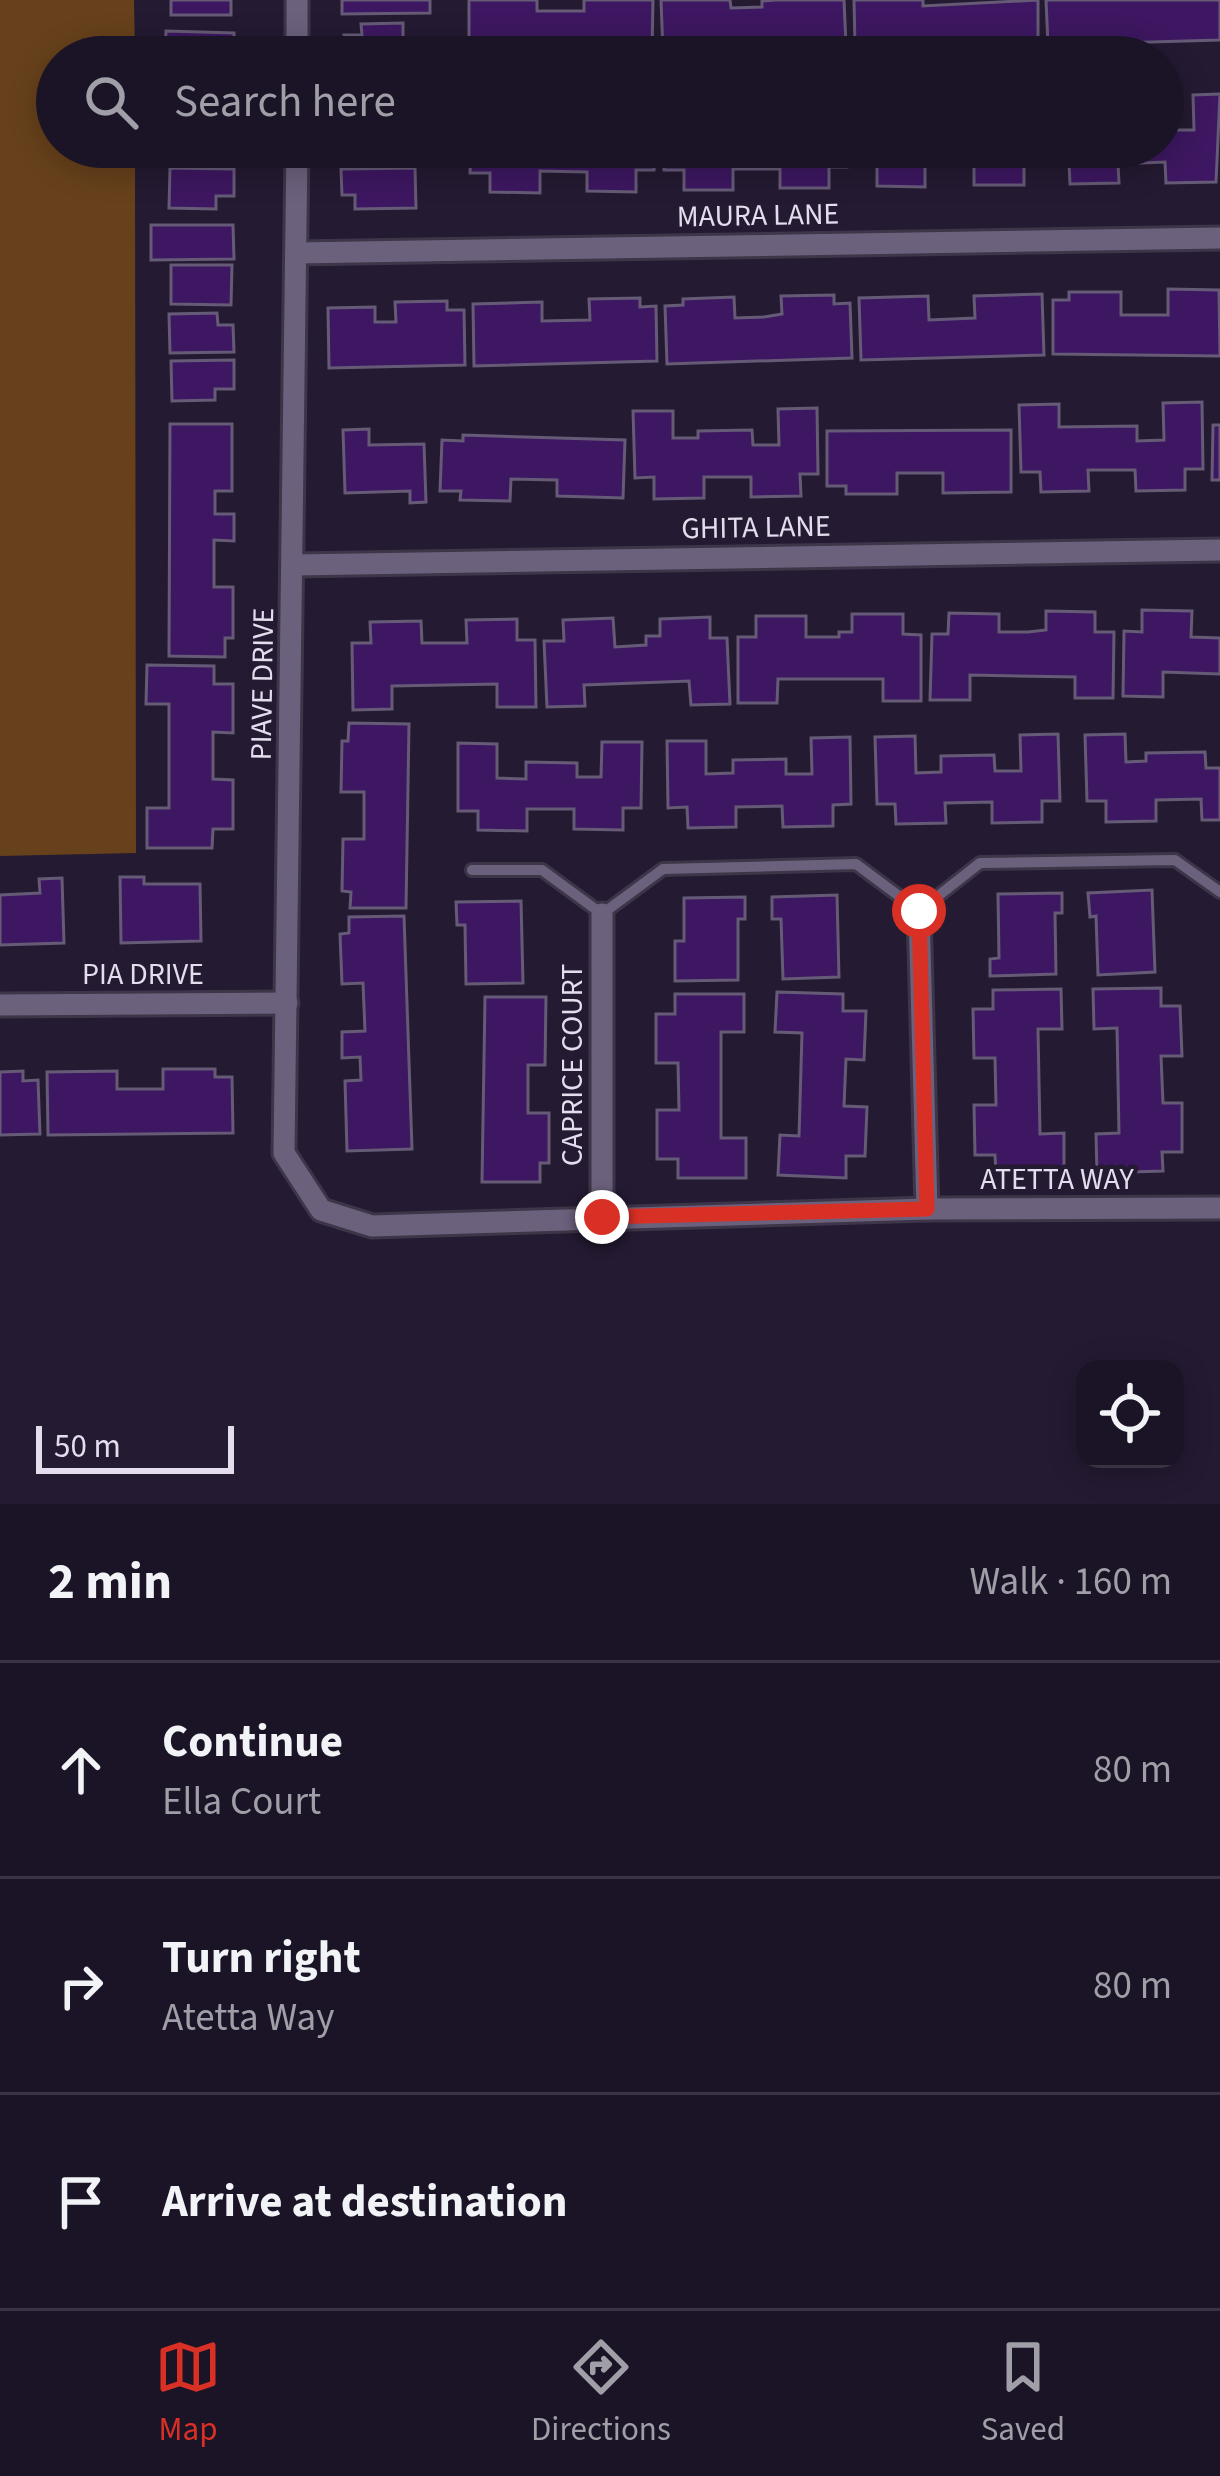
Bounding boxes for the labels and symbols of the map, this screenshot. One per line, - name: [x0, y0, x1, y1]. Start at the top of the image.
- street label: MAURA LANE: [676, 193, 840, 238]
- street label: GHITA LANE: [681, 505, 831, 550]
- street label: PIAVE DRIVE: [240, 607, 285, 761]
- route start: [892, 884, 946, 938]
- street label: PIA DRIVE: [82, 953, 204, 996]
- street label: CAPRICE COURT: [551, 964, 594, 1166]
- street label: ATETTA WAY: [980, 1158, 1134, 1201]
- route end: [575, 1190, 629, 1244]
- scale bar: [36, 1420, 234, 1473]

